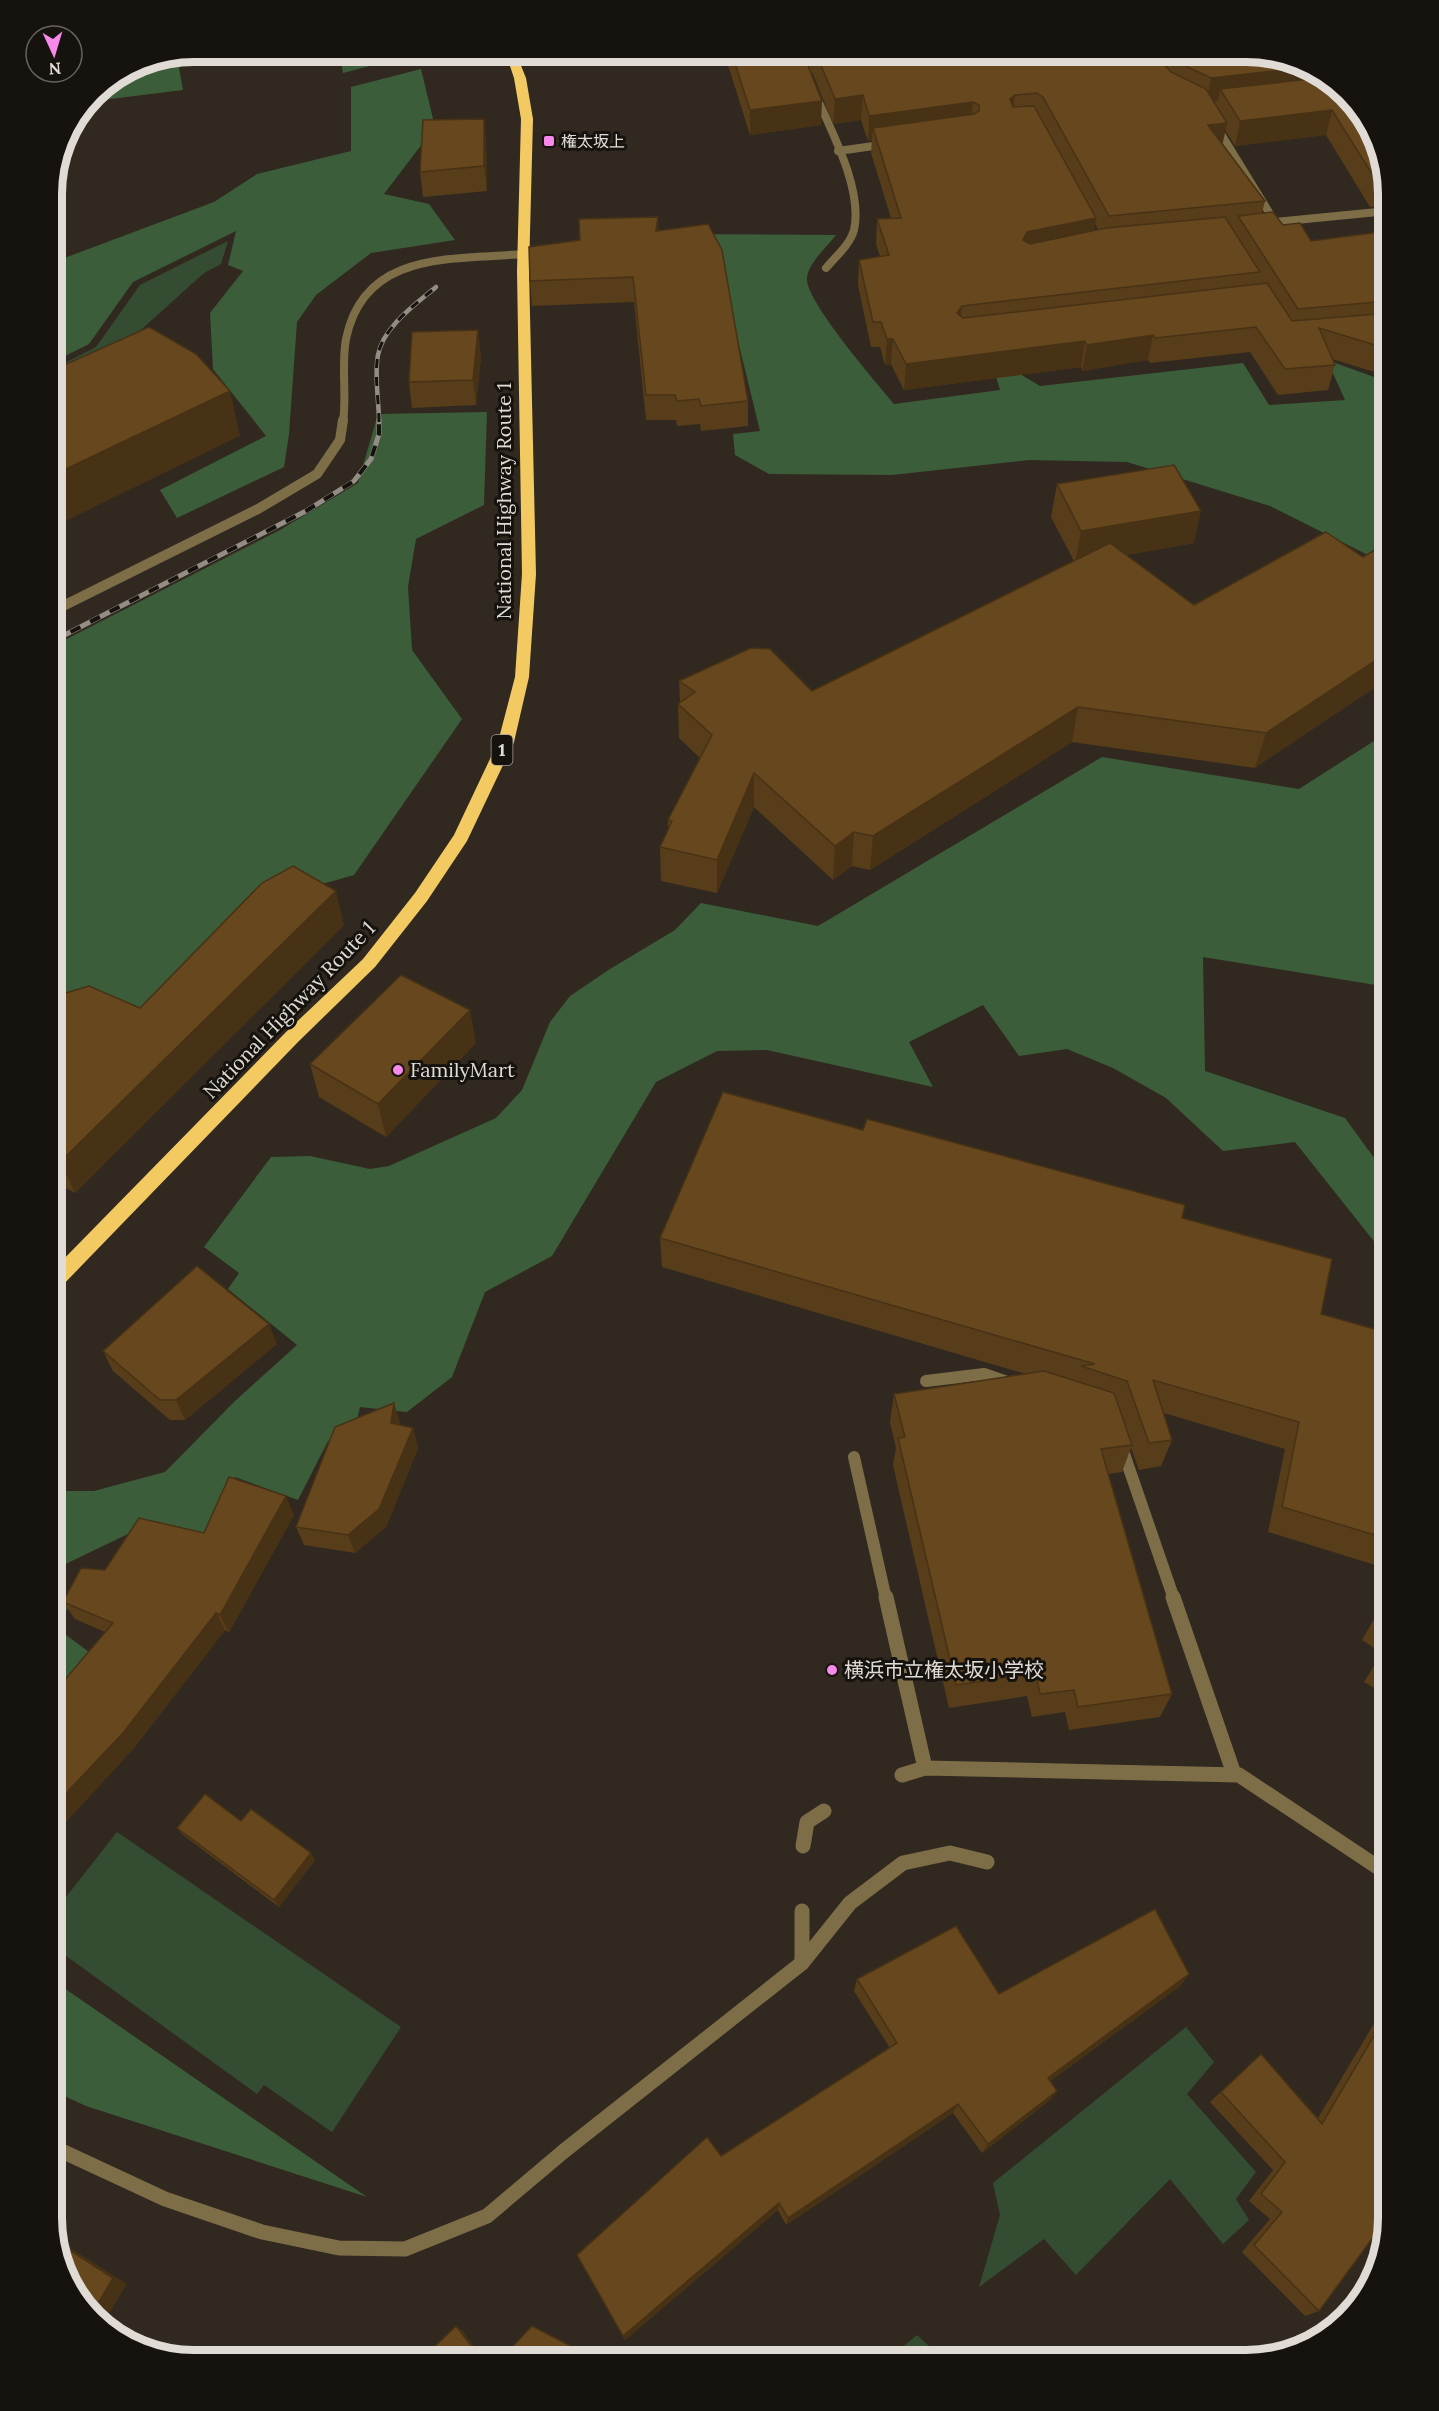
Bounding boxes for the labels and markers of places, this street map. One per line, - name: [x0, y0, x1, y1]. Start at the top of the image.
- place label: 権太坂上: [561, 131, 625, 151]
- marker: 権太坂上: [542, 134, 556, 148]
- place label: FamilyMart: [410, 1057, 515, 1082]
- marker: FamilyMart: [391, 1063, 405, 1077]
- place label: 横浜市立権太坂小学校: [844, 1657, 1044, 1682]
- marker: 横浜市立権太坂小学校: [825, 1663, 839, 1677]

